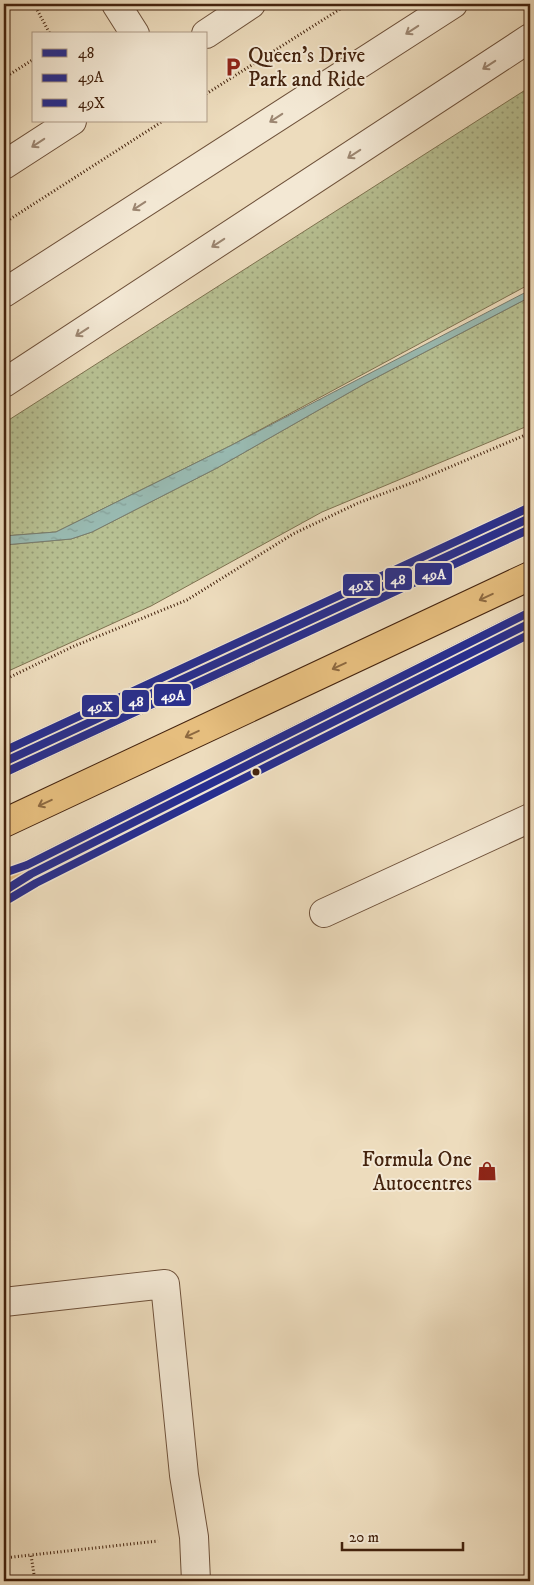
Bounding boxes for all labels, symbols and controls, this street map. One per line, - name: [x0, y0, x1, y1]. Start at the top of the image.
- one-way arrow: [406, 25, 420, 35]
- legend: [32, 32, 208, 122]
- place label: Queen's Drive Park and Ride: [248, 43, 366, 93]
- text: 48: [78, 44, 94, 63]
- parking icon: Queen's Drive Park and Ride: [222, 56, 244, 78]
- one-way arrow: [483, 60, 497, 70]
- text: 49A: [78, 68, 104, 87]
- text: 49X: [78, 94, 105, 113]
- one-way arrow: [269, 113, 283, 123]
- one-way arrow: [31, 139, 45, 149]
- one-way arrow: [347, 149, 361, 159]
- one-way arrow: [132, 201, 146, 211]
- one-way arrow: [211, 238, 225, 248]
- one-way arrow: [75, 327, 89, 337]
- line badge: 49A: [414, 562, 453, 586]
- text: 49A: [421, 566, 447, 584]
- line badge: 48: [384, 567, 413, 591]
- text: 48: [389, 571, 406, 589]
- line badge: 49X: [342, 573, 381, 597]
- text: 49X: [347, 577, 374, 595]
- one-way arrow: [479, 592, 494, 602]
- one-way arrow: [332, 661, 347, 671]
- line badge: 49A: [153, 683, 192, 707]
- text: 49A: [160, 687, 186, 705]
- line badge: 48: [121, 689, 150, 713]
- text: 48: [127, 693, 144, 711]
- line badge: 49X: [81, 694, 120, 718]
- text: 49X: [86, 698, 113, 716]
- one-way arrow: [185, 730, 200, 740]
- unlabelled marker: [251, 767, 261, 777]
- one-way arrow: [38, 799, 53, 809]
- place label: Formula One Autocentres: [362, 1147, 472, 1197]
- shop icon: Formula One Autocentres: [476, 1160, 498, 1182]
- scale bar: [342, 1520, 463, 1552]
- text: 20 m: [349, 1528, 379, 1547]

